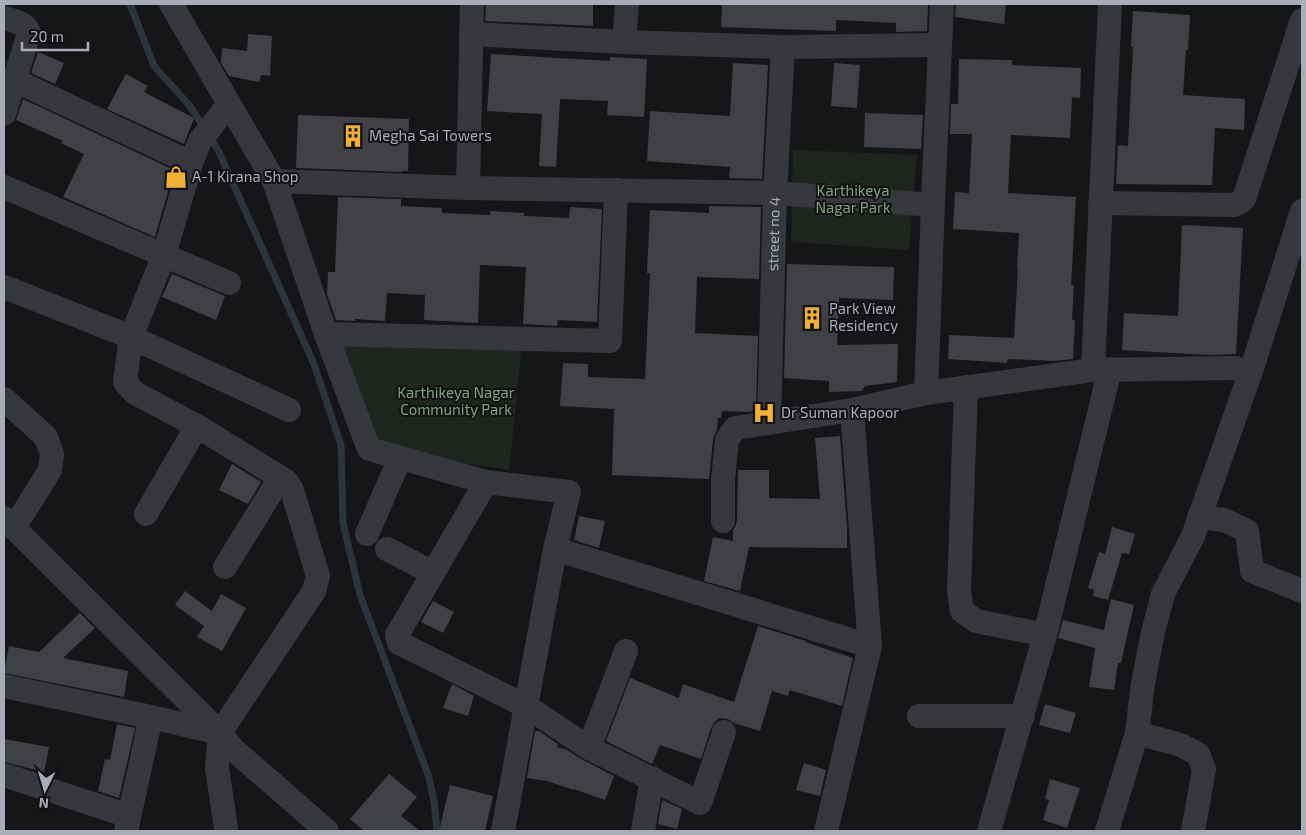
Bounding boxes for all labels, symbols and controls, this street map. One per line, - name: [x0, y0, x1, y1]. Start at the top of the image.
- scale bar: [22, 20, 89, 52]
- text: 20 m: [30, 27, 64, 45]
- building icon: Megha Sai Towers: [340, 123, 366, 149]
- place label: Megha Sai Towers: [369, 126, 492, 144]
- shop icon: A-1 Kirana Shop: [163, 164, 189, 190]
- place label: A-1 Kirana Shop: [192, 167, 298, 185]
- park label: Karthikeya Nagar Park: [815, 181, 891, 216]
- street label: street no 4: [763, 197, 783, 271]
- place label: Park View Residency: [829, 299, 898, 334]
- building icon: Park View Residency: [799, 305, 825, 331]
- park label: Karthikeya Nagar Community Park: [397, 383, 515, 418]
- hospital icon: Dr Suman Kapoor: [751, 400, 777, 426]
- place label: Dr Suman Kapoor: [781, 403, 899, 421]
- north arrow: [20, 765, 70, 815]
- text: N: [38, 795, 50, 812]

